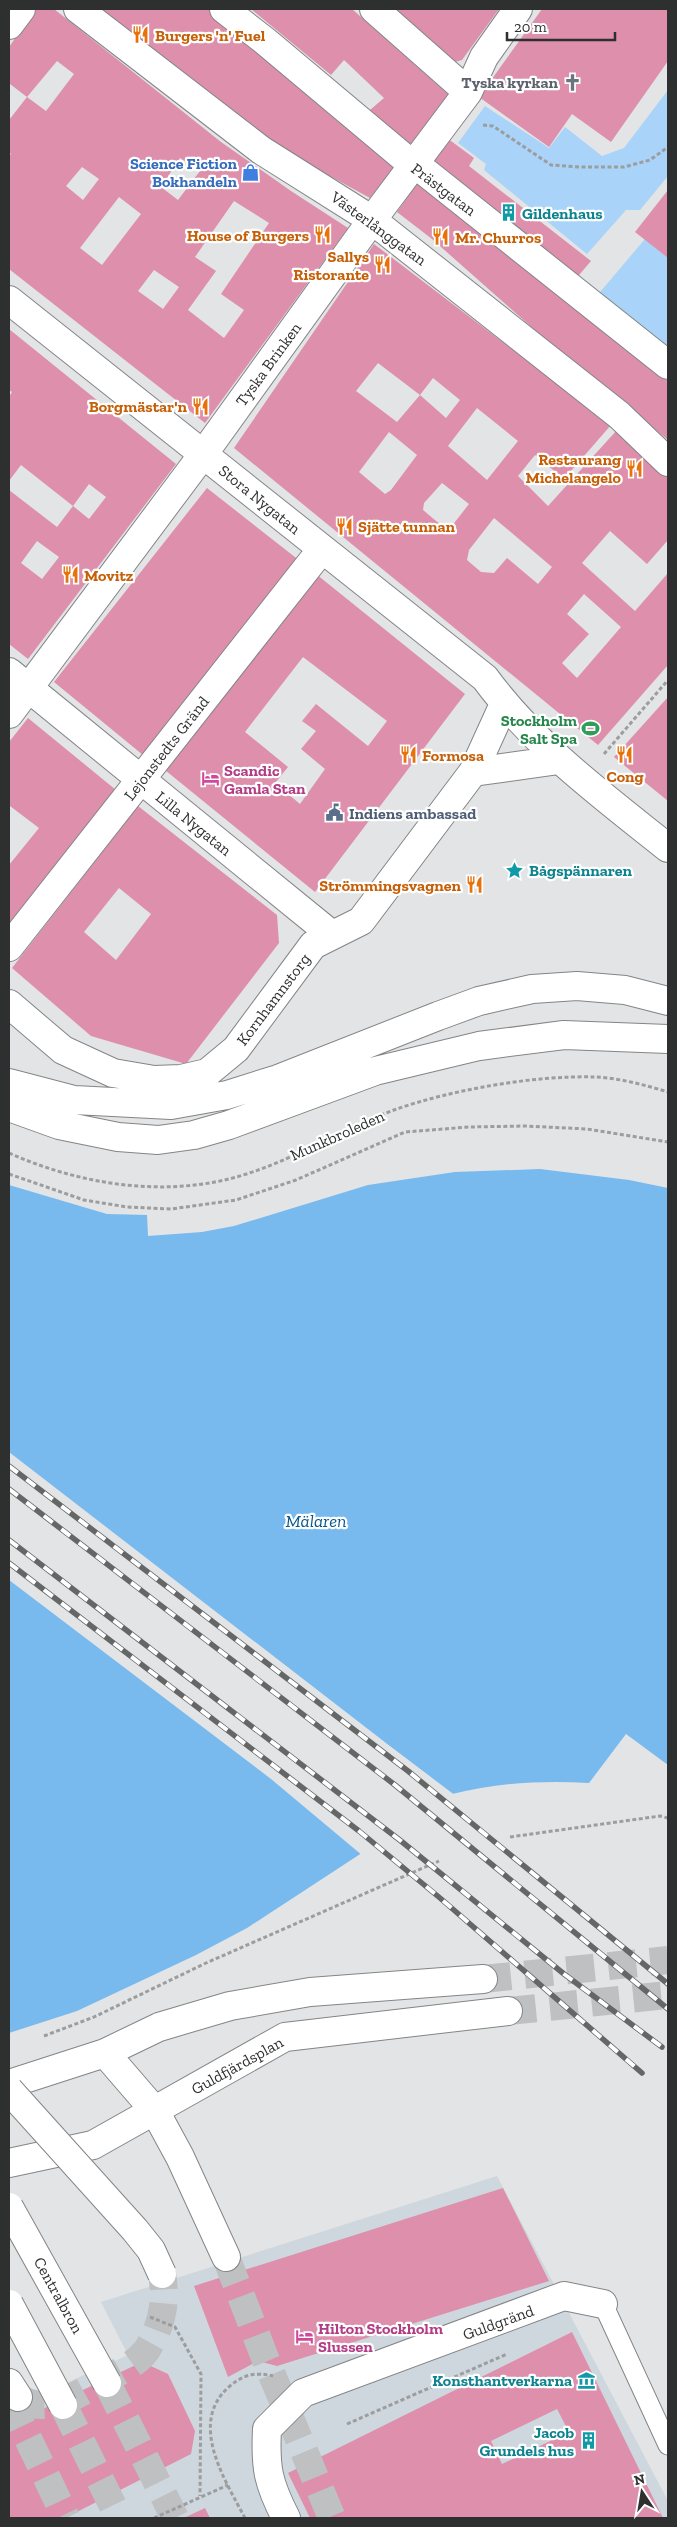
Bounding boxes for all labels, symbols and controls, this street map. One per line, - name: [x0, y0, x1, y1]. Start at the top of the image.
- scale bar: [507, 10, 614, 42]
- text: 20 m: [514, 18, 547, 36]
- restaurant icon: Burgers 'n' Fuel: [131, 25, 151, 45]
- place label: Burgers 'n' Fuel: [155, 26, 266, 45]
- church icon: Tyska kyrkan: [562, 72, 582, 92]
- place label: Tyska kyrkan: [461, 73, 559, 92]
- place label: Science Fiction Bokhandeln: [130, 154, 238, 191]
- street label: Prästgatan: [408, 159, 480, 220]
- shop icon: Science Fiction Bokhandeln: [241, 162, 261, 182]
- street label: Västerlånggatan: [326, 187, 431, 270]
- building icon: Gildenhaus: [498, 203, 518, 223]
- place label: Gildenhaus: [522, 204, 603, 223]
- restaurant icon: House of Burgers: [313, 225, 333, 245]
- place label: House of Burgers: [187, 226, 309, 245]
- restaurant icon: Mr. Churros: [431, 227, 451, 247]
- place label: Mr. Churros: [455, 228, 541, 247]
- place label: Sallys Ristorante: [293, 247, 369, 284]
- restaurant icon: Sallys Ristorante: [373, 255, 393, 275]
- street label: Tyska Brinken: [232, 318, 306, 410]
- restaurant icon: Borgmästar'n: [191, 396, 211, 416]
- place label: Borgmästar'n: [89, 397, 188, 416]
- place label: Restaurang Michelangelo: [525, 450, 622, 487]
- restaurant icon: Restaurang Michelangelo: [625, 458, 645, 478]
- street label: Stora Nygatan: [215, 461, 305, 539]
- restaurant icon: Sjätte tunnan: [334, 516, 354, 536]
- place label: Sjätte tunnan: [358, 517, 456, 536]
- restaurant icon: Movitz: [60, 565, 80, 585]
- place label: Movitz: [84, 566, 134, 585]
- street label: Lejonstedts Gränd: [120, 692, 213, 804]
- place label: Stockholm Salt Spa: [501, 711, 577, 748]
- sports icon: Stockholm Salt Spa: [581, 719, 601, 739]
- restaurant icon: Formosa: [398, 745, 418, 765]
- restaurant icon: Cong: [615, 745, 635, 765]
- place label: Formosa: [422, 746, 484, 765]
- place label: Scandic Gamla Stan: [224, 761, 306, 798]
- place label: Cong: [606, 767, 644, 786]
- hotel icon: Scandic Gamla Stan: [200, 769, 220, 789]
- street label: Lilla Nygatan: [152, 787, 236, 860]
- public building icon: Indiens ambassad: [325, 803, 345, 823]
- place label: Indiens ambassad: [349, 804, 476, 823]
- place icon: Bågspännaren: [505, 860, 525, 880]
- place label: Bågspännaren: [529, 861, 633, 880]
- restaurant icon: Strömmingsvagnen: [465, 875, 485, 895]
- place label: Strömmingsvagnen: [319, 876, 462, 895]
- street label: Kornhamnstorg: [233, 949, 314, 1049]
- street label: Munkbroleden: [287, 1106, 388, 1165]
- water label: Mälaren: [286, 1510, 346, 1532]
- street label: Guldfjärdsplan: [188, 2032, 287, 2098]
- street label: Centralbron: [30, 2254, 88, 2337]
- street label: Guldgränd: [460, 2301, 536, 2344]
- place label: Hilton Stockholm Slussen: [318, 2319, 443, 2356]
- hotel icon: Hilton Stockholm Slussen: [294, 2327, 314, 2347]
- museum icon: Konsthantverkarna: [576, 2370, 596, 2390]
- place label: Konsthantverkarna: [432, 2371, 572, 2390]
- place label: Jacob Grundels hus: [479, 2423, 574, 2460]
- building icon: Jacob Grundels hus: [578, 2431, 598, 2451]
- north arrow: [617, 2467, 667, 2517]
- text: N: [632, 2470, 647, 2489]

